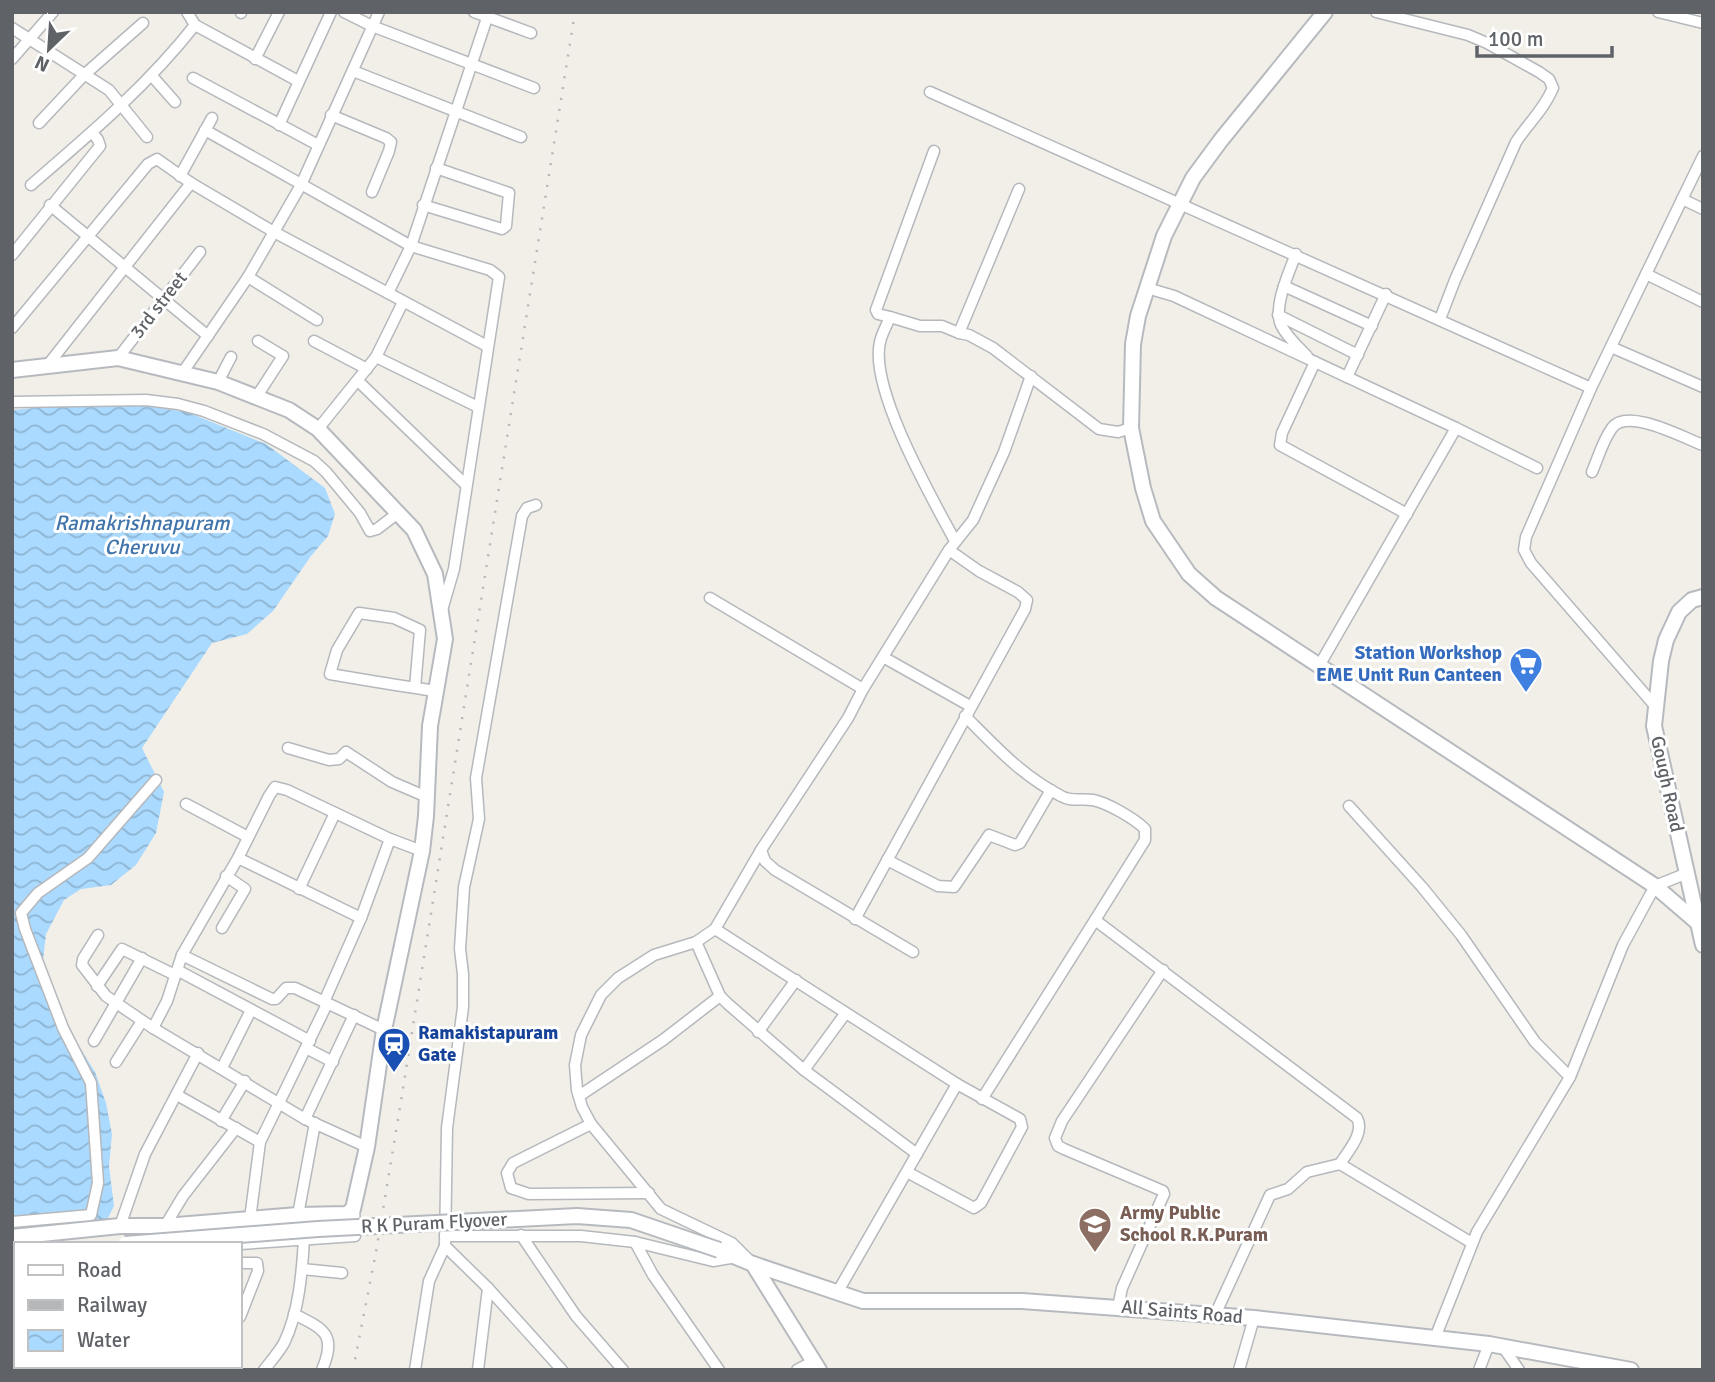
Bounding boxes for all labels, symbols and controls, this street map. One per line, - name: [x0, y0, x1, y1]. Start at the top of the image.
- north arrow: [14, 14, 84, 84]
- scale bar: [1477, 14, 1612, 58]
- text: 100 m: [1488, 26, 1543, 52]
- text: N: [31, 50, 53, 77]
- street label: 3rd street: [125, 266, 193, 343]
- water label: Ramakrishnapuram Cheruvu: [54, 510, 231, 560]
- place label: Station Workshop EME Unit Run Canteen: [1316, 641, 1502, 687]
- supermarket icon: Station Workshop EME Unit Run Canteen: [1507, 645, 1545, 694]
- street label: Gough Road: [1645, 734, 1689, 834]
- place label: Ramakistapuram Gate: [418, 1021, 558, 1067]
- station icon: Ramakistapuram Gate: [375, 1025, 413, 1074]
- place label: Army Public School R.K.Puram: [1120, 1201, 1268, 1247]
- school or university icon: Army Public School R.K.Puram: [1076, 1205, 1114, 1254]
- street label: R K Puram Flyover: [360, 1207, 508, 1239]
- legend: [14, 1242, 242, 1368]
- text: Road: [77, 1257, 122, 1283]
- text: Railway: [77, 1292, 147, 1318]
- street label: All Saints Road: [1120, 1295, 1244, 1329]
- text: Water: [77, 1327, 130, 1353]

